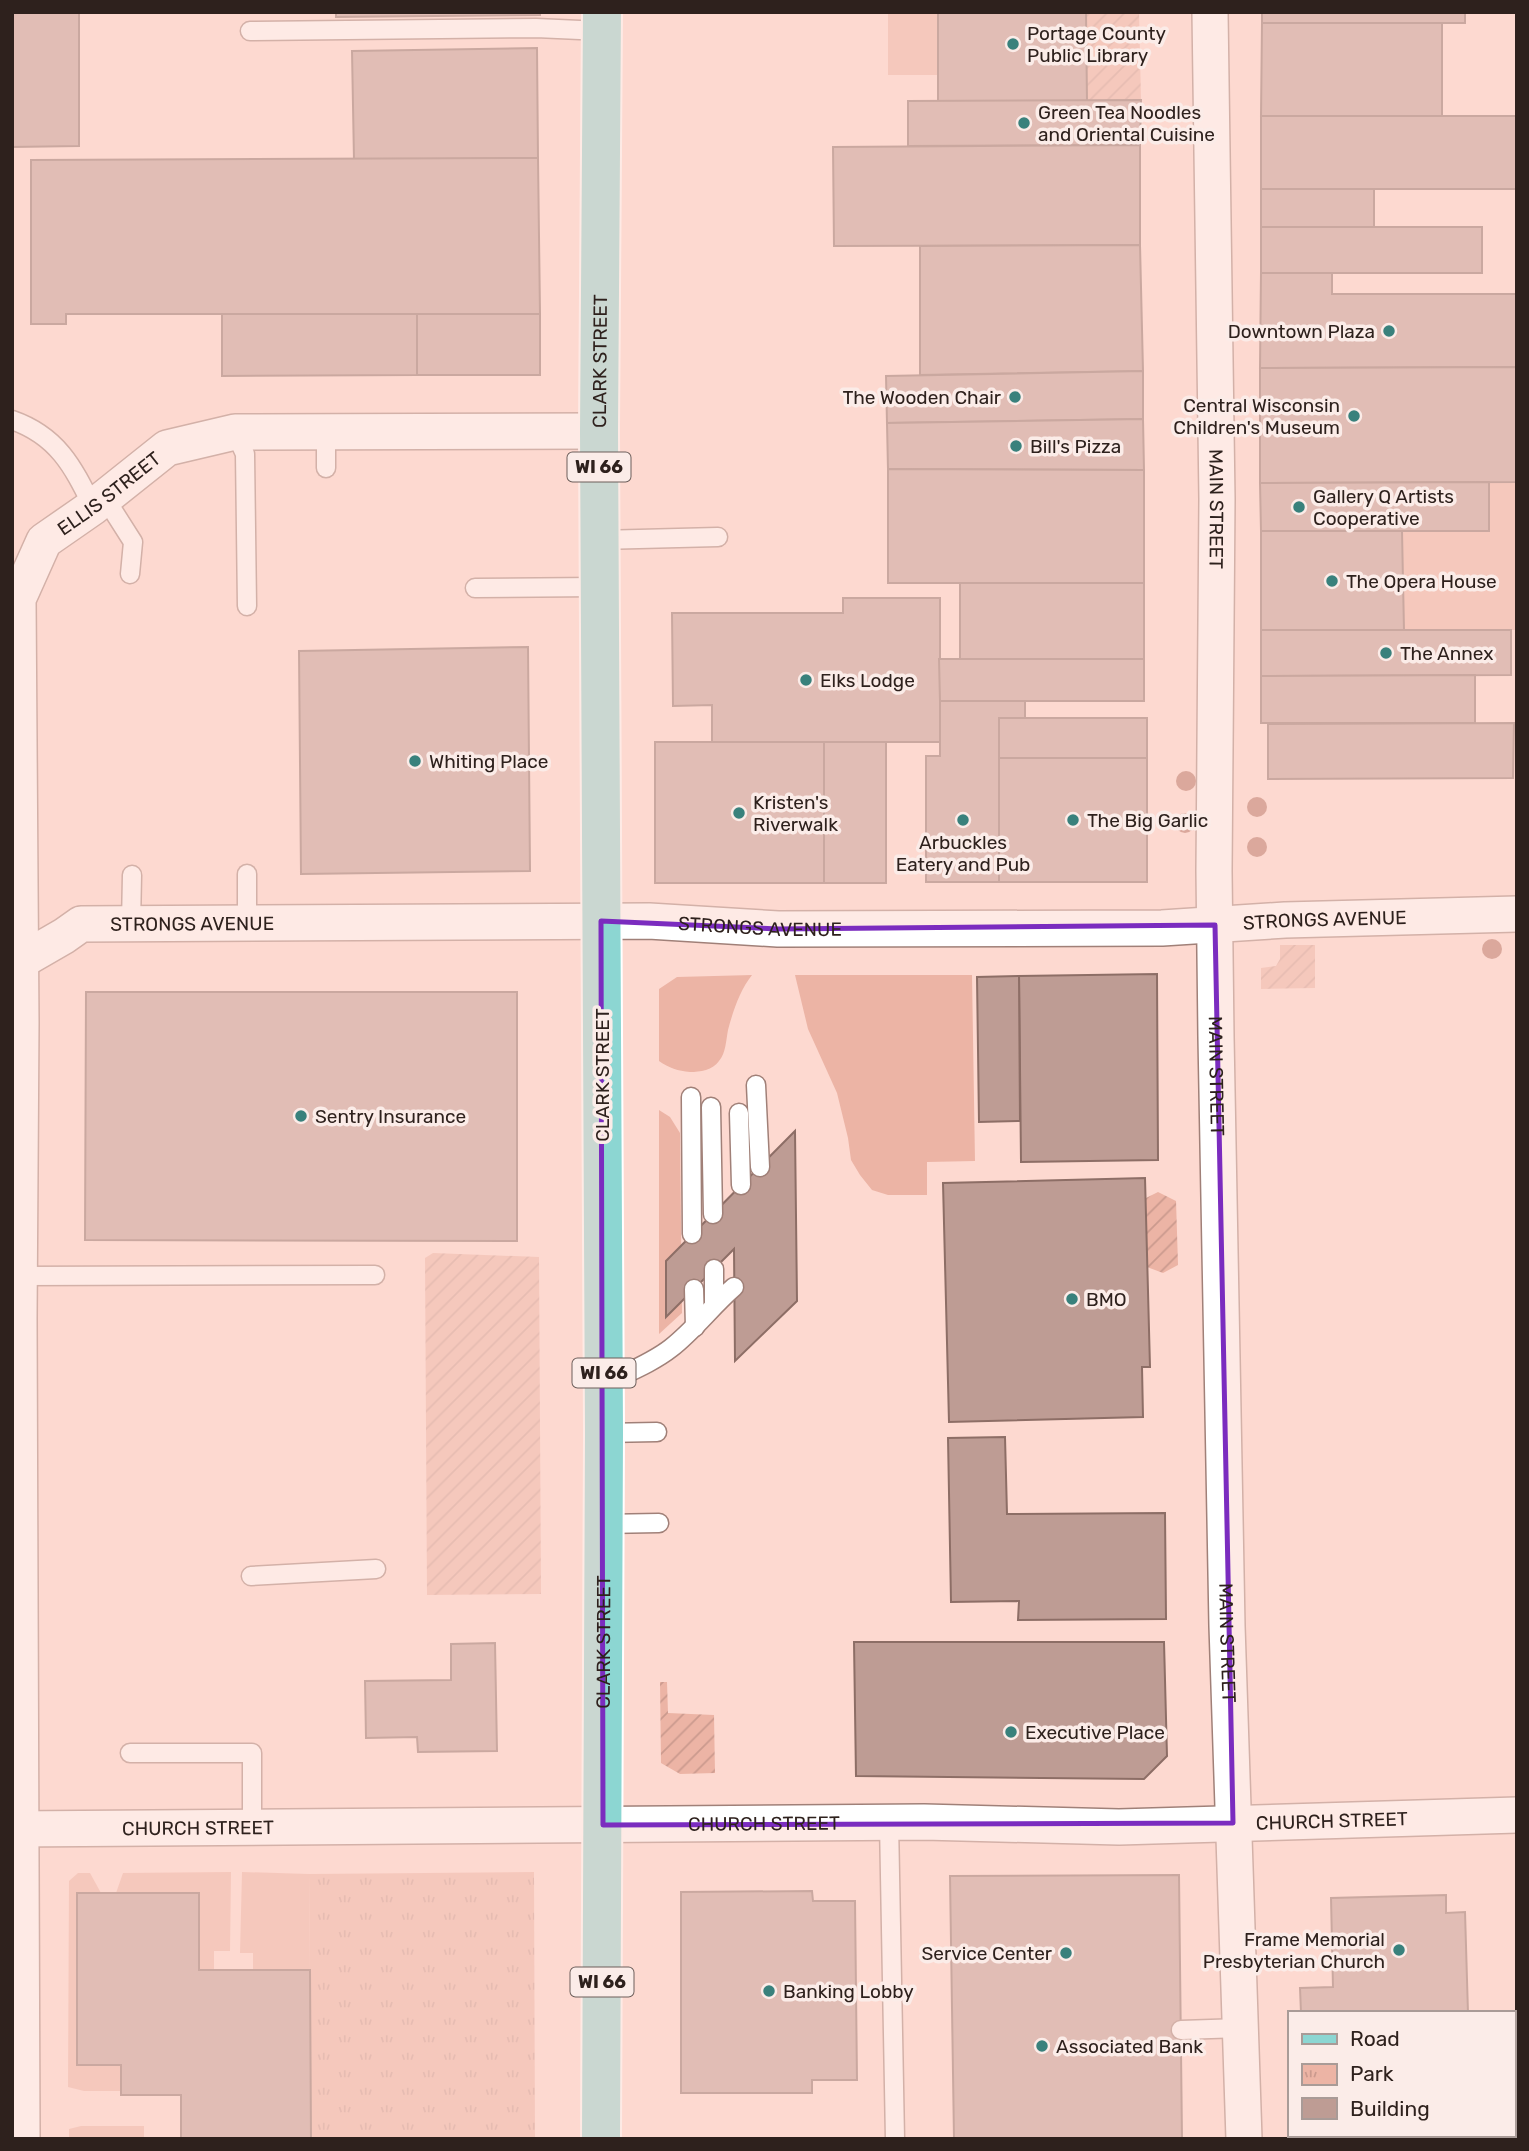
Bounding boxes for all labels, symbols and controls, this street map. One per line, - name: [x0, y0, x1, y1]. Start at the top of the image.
- place label: Portage County Public Library: [1027, 22, 1166, 67]
- marker: Portage County Public Library: [1005, 36, 1021, 52]
- place label: Green Tea Noodles and Oriental Cuisine: [1038, 101, 1215, 146]
- marker: Green Tea Noodles and Oriental Cuisine: [1016, 115, 1032, 131]
- street label: CLARK STREET: [588, 294, 611, 428]
- place label: Downtown Plaza: [1228, 320, 1375, 343]
- marker: Downtown Plaza: [1381, 323, 1397, 339]
- place label: The Wooden Chair: [843, 386, 1002, 409]
- marker: The Wooden Chair: [1007, 389, 1023, 405]
- place label: Central Wisconsin Children's Museum: [1173, 394, 1340, 439]
- marker: Central Wisconsin Children's Museum: [1346, 408, 1362, 424]
- place label: Bill's Pizza: [1030, 435, 1121, 458]
- marker: Bill's Pizza: [1008, 438, 1024, 454]
- street label: ELLIS STREET: [53, 446, 165, 540]
- street label: MAIN STREET: [1205, 449, 1229, 569]
- road number: WI 66: [568, 452, 630, 481]
- place label: Gallery Q Artists Cooperative: [1313, 485, 1454, 530]
- marker: Gallery Q Artists Cooperative: [1291, 499, 1307, 515]
- place label: The Opera House: [1346, 570, 1497, 593]
- marker: The Opera House: [1324, 573, 1340, 589]
- place label: The Annex: [1400, 642, 1493, 665]
- marker: The Annex: [1378, 645, 1394, 661]
- place label: Elks Lodge: [820, 669, 915, 692]
- marker: Elks Lodge: [798, 672, 814, 688]
- place label: Whiting Place: [429, 750, 548, 773]
- marker: Whiting Place: [407, 753, 423, 769]
- place label: Kristen's Riverwalk: [753, 791, 838, 836]
- marker: Kristen's Riverwalk: [731, 805, 747, 821]
- place label: The Big Garlic: [1087, 809, 1208, 832]
- marker: Arbuckles Eatery and Pub: [955, 812, 971, 828]
- marker: The Big Garlic: [1065, 812, 1081, 828]
- place label: Arbuckles Eatery and Pub: [896, 831, 1030, 876]
- street label: STRONGS AVENUE: [1242, 905, 1407, 934]
- street label: STRONGS AVENUE: [110, 911, 274, 935]
- street label: STRONGS AVENUE: [677, 911, 842, 941]
- street label: CLARK STREET: [591, 1008, 614, 1142]
- street label: MAIN STREET: [1204, 1016, 1229, 1136]
- place label: Sentry Insurance: [315, 1105, 466, 1128]
- marker: Sentry Insurance: [293, 1108, 309, 1124]
- place label: BMO: [1086, 1288, 1127, 1311]
- marker: BMO: [1064, 1291, 1080, 1307]
- road number: WI 66: [572, 1358, 636, 1388]
- street label: CLARK STREET: [591, 1575, 615, 1709]
- street label: MAIN STREET: [1215, 1583, 1241, 1703]
- place label: Executive Place: [1025, 1721, 1165, 1744]
- marker: Executive Place: [1003, 1724, 1019, 1740]
- street label: CHURCH STREET: [1255, 1807, 1408, 1834]
- street label: CHURCH STREET: [688, 1811, 840, 1835]
- street label: CHURCH STREET: [122, 1815, 274, 1840]
- place label: Frame Memorial Presbyterian Church: [1203, 1928, 1385, 1973]
- place label: Service Center: [921, 1942, 1053, 1965]
- marker: Frame Memorial Presbyterian Church: [1391, 1942, 1407, 1958]
- marker: Service Center: [1058, 1945, 1074, 1961]
- road number: WI 66: [570, 1968, 634, 1996]
- place label: Banking Lobby: [783, 1980, 914, 2003]
- marker: Banking Lobby: [761, 1983, 777, 1999]
- legend: [1288, 2011, 1515, 2137]
- text: Road: [1350, 2026, 1400, 2051]
- place label: Associated Bank: [1056, 2035, 1203, 2058]
- marker: Associated Bank: [1034, 2038, 1050, 2054]
- text: Park: [1350, 2061, 1394, 2086]
- text: Building: [1350, 2096, 1430, 2121]

